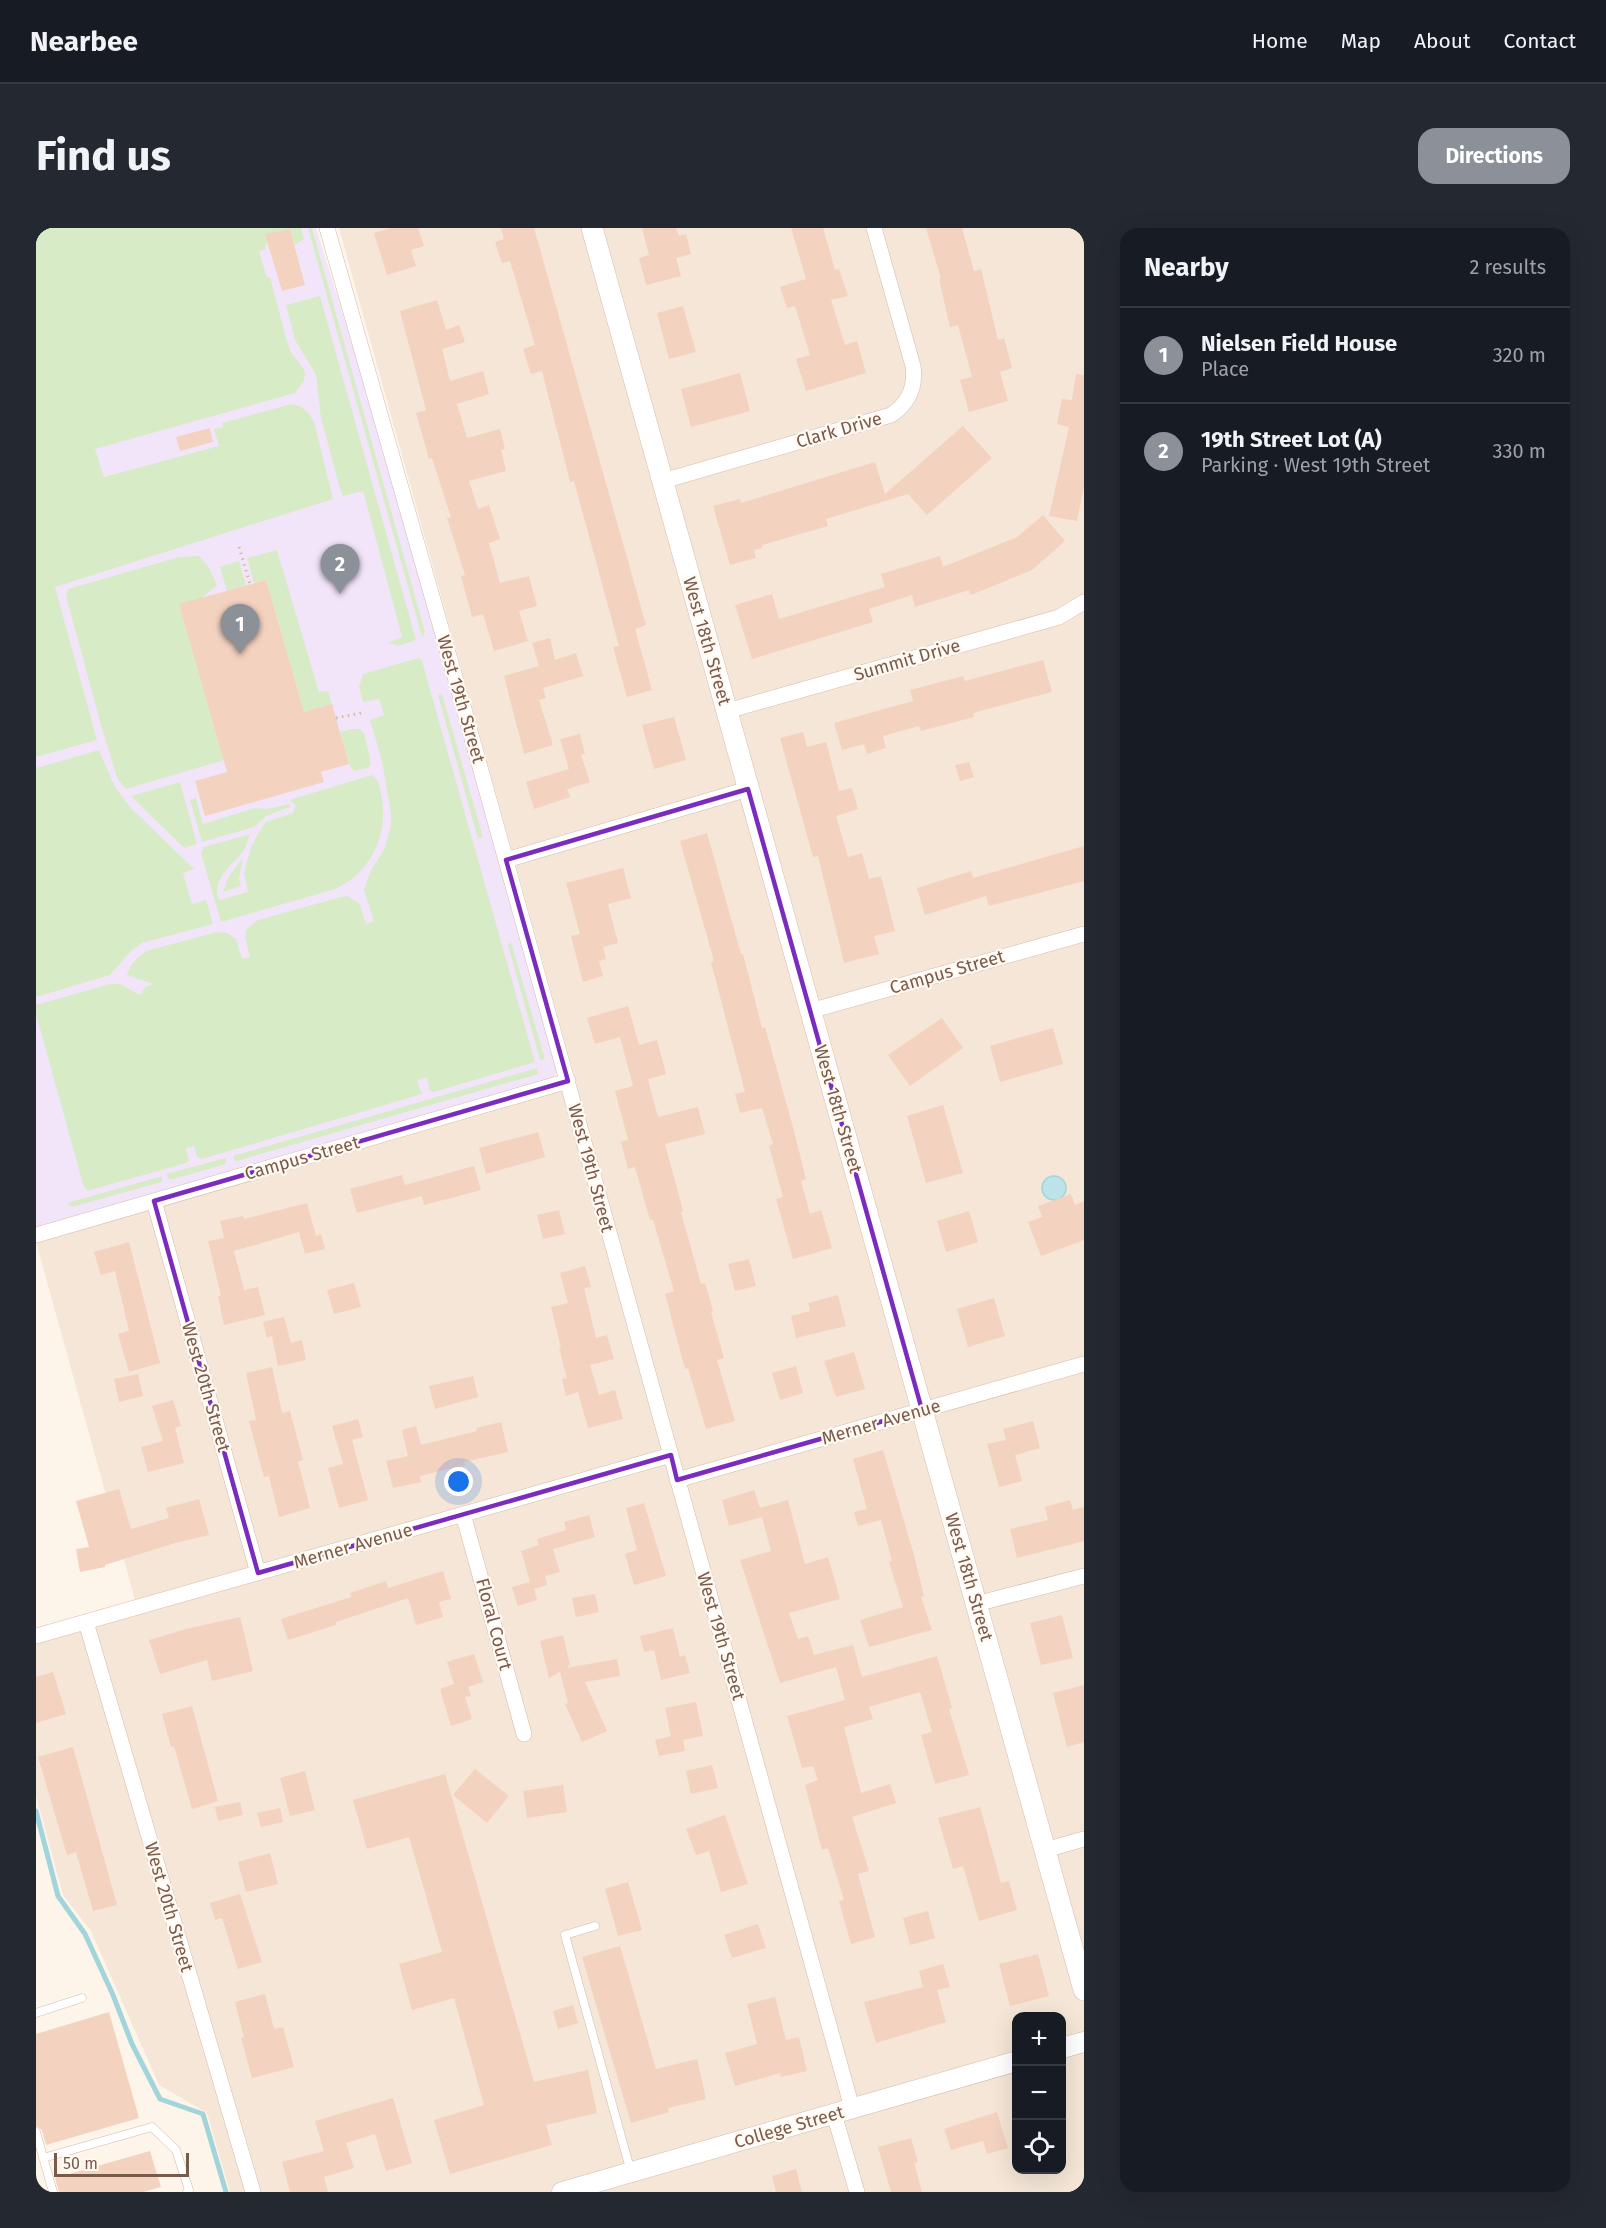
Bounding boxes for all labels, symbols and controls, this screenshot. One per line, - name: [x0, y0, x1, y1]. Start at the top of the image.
- text: Nearbee: [30, 25, 138, 58]
- text: Home: [1252, 28, 1308, 54]
- text: Map: [1341, 28, 1381, 54]
- text: About: [1414, 28, 1471, 54]
- text: Contact: [1504, 28, 1576, 54]
- button: Directions: [1418, 128, 1570, 184]
- text: Find us: [36, 131, 171, 181]
- text: Nearby: [1144, 252, 1229, 283]
- text: 2 results: [1469, 255, 1546, 279]
- text: Nielsen Field House: [1201, 330, 1397, 357]
- text: 1: [1159, 343, 1168, 367]
- text: 320 m: [1493, 343, 1546, 367]
- text: Place: [1201, 357, 1249, 381]
- street label: Clark Drive: [794, 407, 884, 453]
- text: 19th Street Lot (A): [1201, 426, 1382, 453]
- text: 2: [1158, 439, 1169, 463]
- text: 330 m: [1492, 439, 1546, 463]
- text: Parking · West 19th Street: [1201, 453, 1430, 477]
- pin: 2: [320, 544, 360, 594]
- street label: West 18th Street: [678, 574, 736, 708]
- pin: 1: [220, 604, 260, 654]
- street label: West 19th Street: [432, 632, 490, 766]
- street label: Summit Drive: [851, 634, 963, 686]
- street label: Campus Street: [887, 945, 1007, 999]
- street label: West 18th Street: [809, 1042, 867, 1176]
- street label: West 19th Street: [563, 1101, 619, 1235]
- street label: Campus Street: [242, 1131, 362, 1185]
- street label: West 20th Street: [177, 1320, 235, 1455]
- street label: Merner Avenue: [819, 1395, 943, 1449]
- your location: [444, 1467, 473, 1496]
- street label: West 18th Street: [940, 1510, 998, 1644]
- street label: Merner Avenue: [291, 1519, 415, 1573]
- street label: West 19th Street: [692, 1569, 750, 1703]
- street label: Floral Court: [471, 1576, 517, 1673]
- street label: West 20th Street: [140, 1840, 198, 1975]
- map controls: [1012, 2012, 1066, 2174]
- button: +: [1012, 2012, 1066, 2066]
- button: −: [1012, 2066, 1066, 2120]
- street label: College Street: [732, 2101, 847, 2153]
- button: locate: [1012, 2120, 1066, 2174]
- scale bar: [54, 2150, 189, 2178]
- text: 50 m: [63, 2154, 98, 2173]

